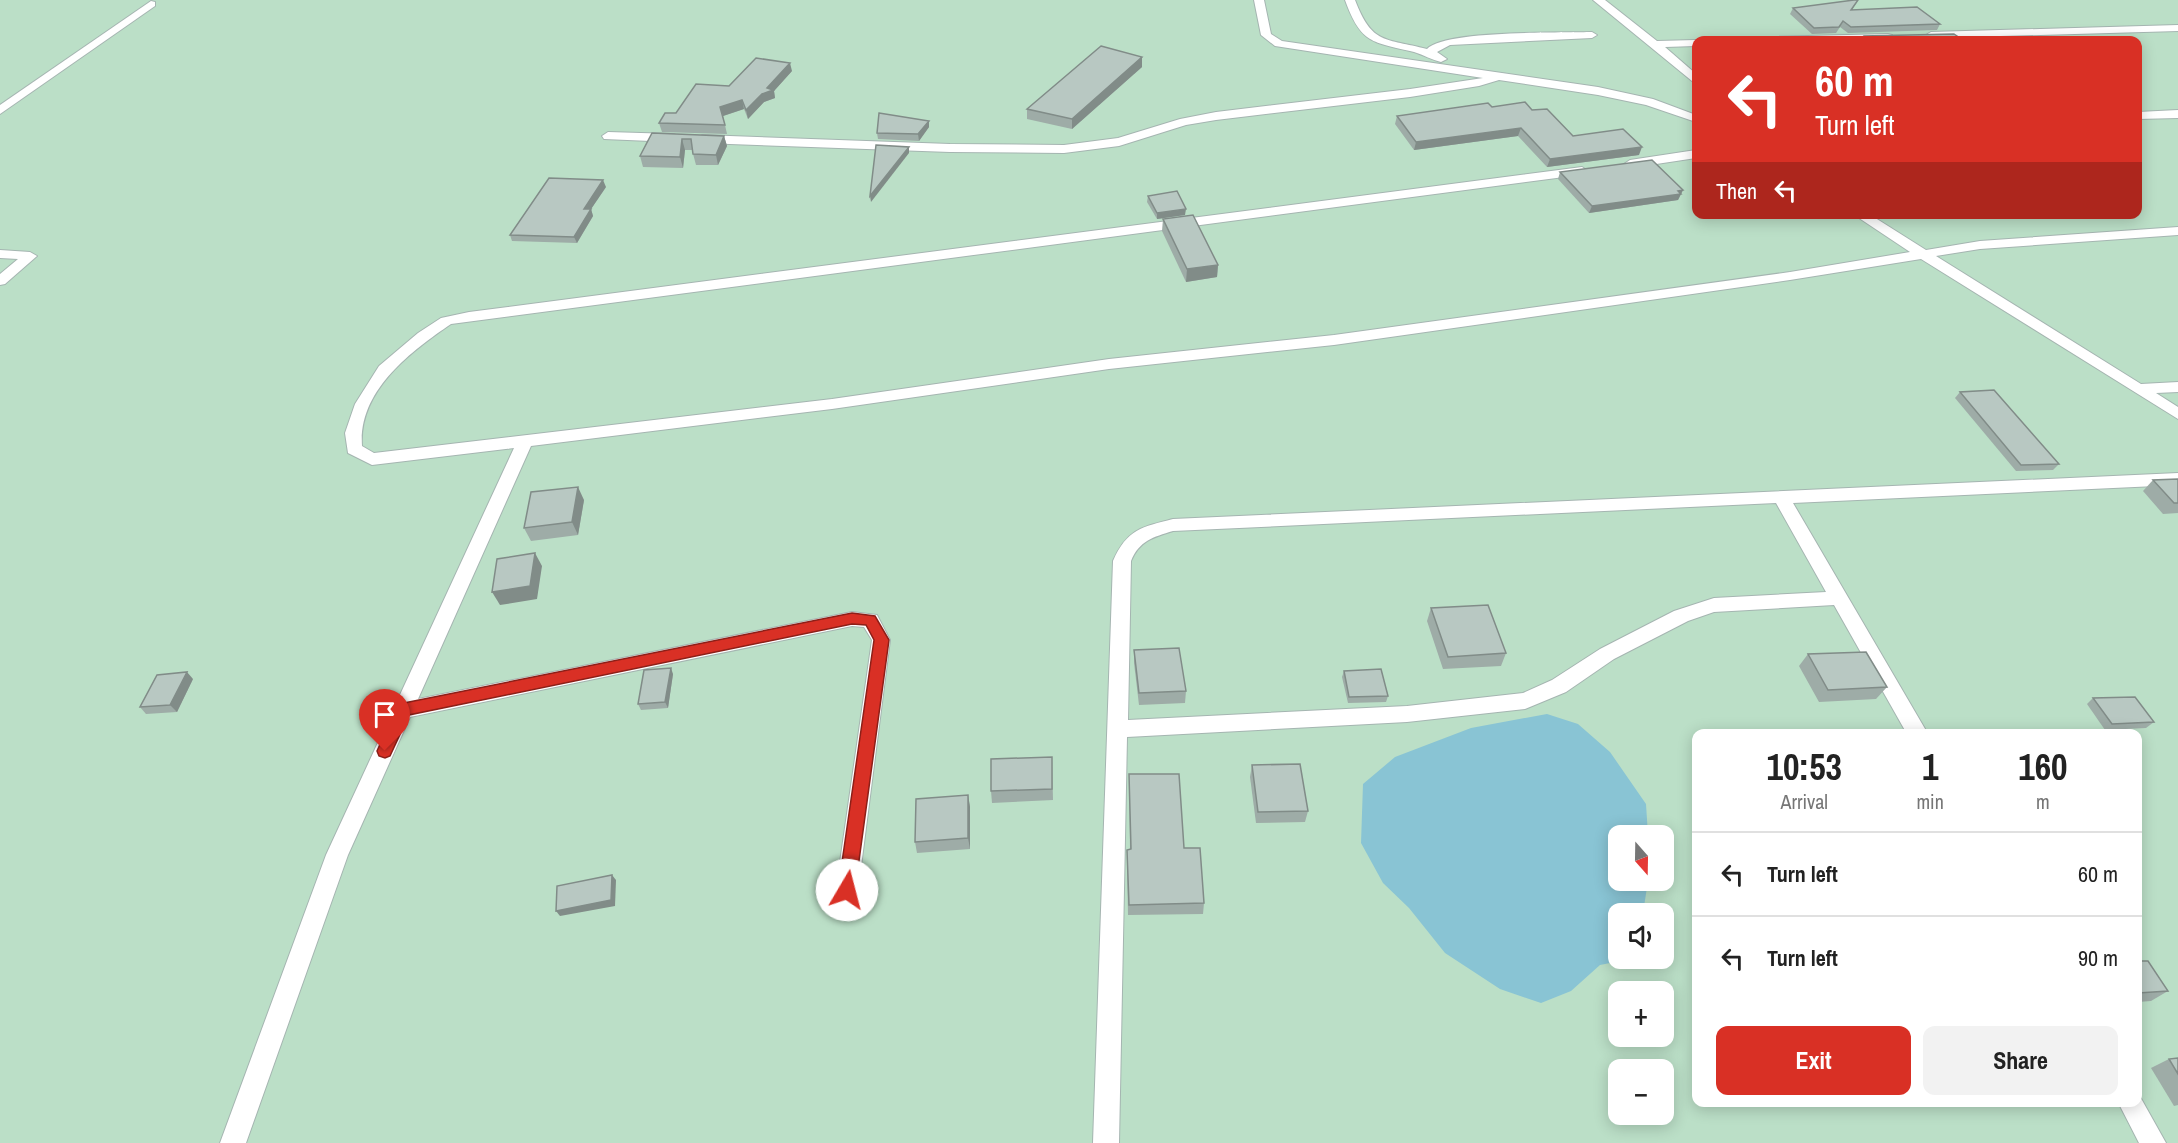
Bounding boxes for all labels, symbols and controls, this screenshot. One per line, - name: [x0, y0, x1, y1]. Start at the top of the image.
- text: 60 m: [1815, 53, 1894, 109]
- icon: left: [1716, 60, 1794, 138]
- text: Turn left: [1815, 107, 1894, 143]
- icon: left: [1769, 174, 1802, 207]
- text: Then: [1716, 176, 1757, 206]
- pin: [359, 689, 410, 751]
- icon: arrive: [368, 698, 401, 731]
- text: 10:53: [1766, 743, 1842, 791]
- text: 1: [1922, 743, 1938, 791]
- text: 160: [2018, 743, 2068, 791]
- text: Arrival: [1781, 788, 1828, 815]
- text: min: [1916, 788, 1944, 815]
- text: m: [2036, 788, 2050, 815]
- north arrow: [1608, 825, 1674, 891]
- map controls: [1608, 825, 1674, 1125]
- position arrow: [815, 858, 879, 922]
- icon: left: [1716, 858, 1749, 891]
- text: Turn left: [1767, 859, 1838, 889]
- text: 60 m: [2078, 859, 2118, 889]
- button: sound: [1608, 903, 1674, 969]
- icon: left: [1716, 942, 1749, 975]
- text: Turn left: [1767, 943, 1838, 973]
- text: 90 m: [2078, 943, 2118, 973]
- button: +: [1608, 981, 1674, 1047]
- button: Exit: [1716, 1026, 1911, 1095]
- button: Share: [1923, 1026, 2118, 1095]
- button: −: [1608, 1059, 1674, 1125]

